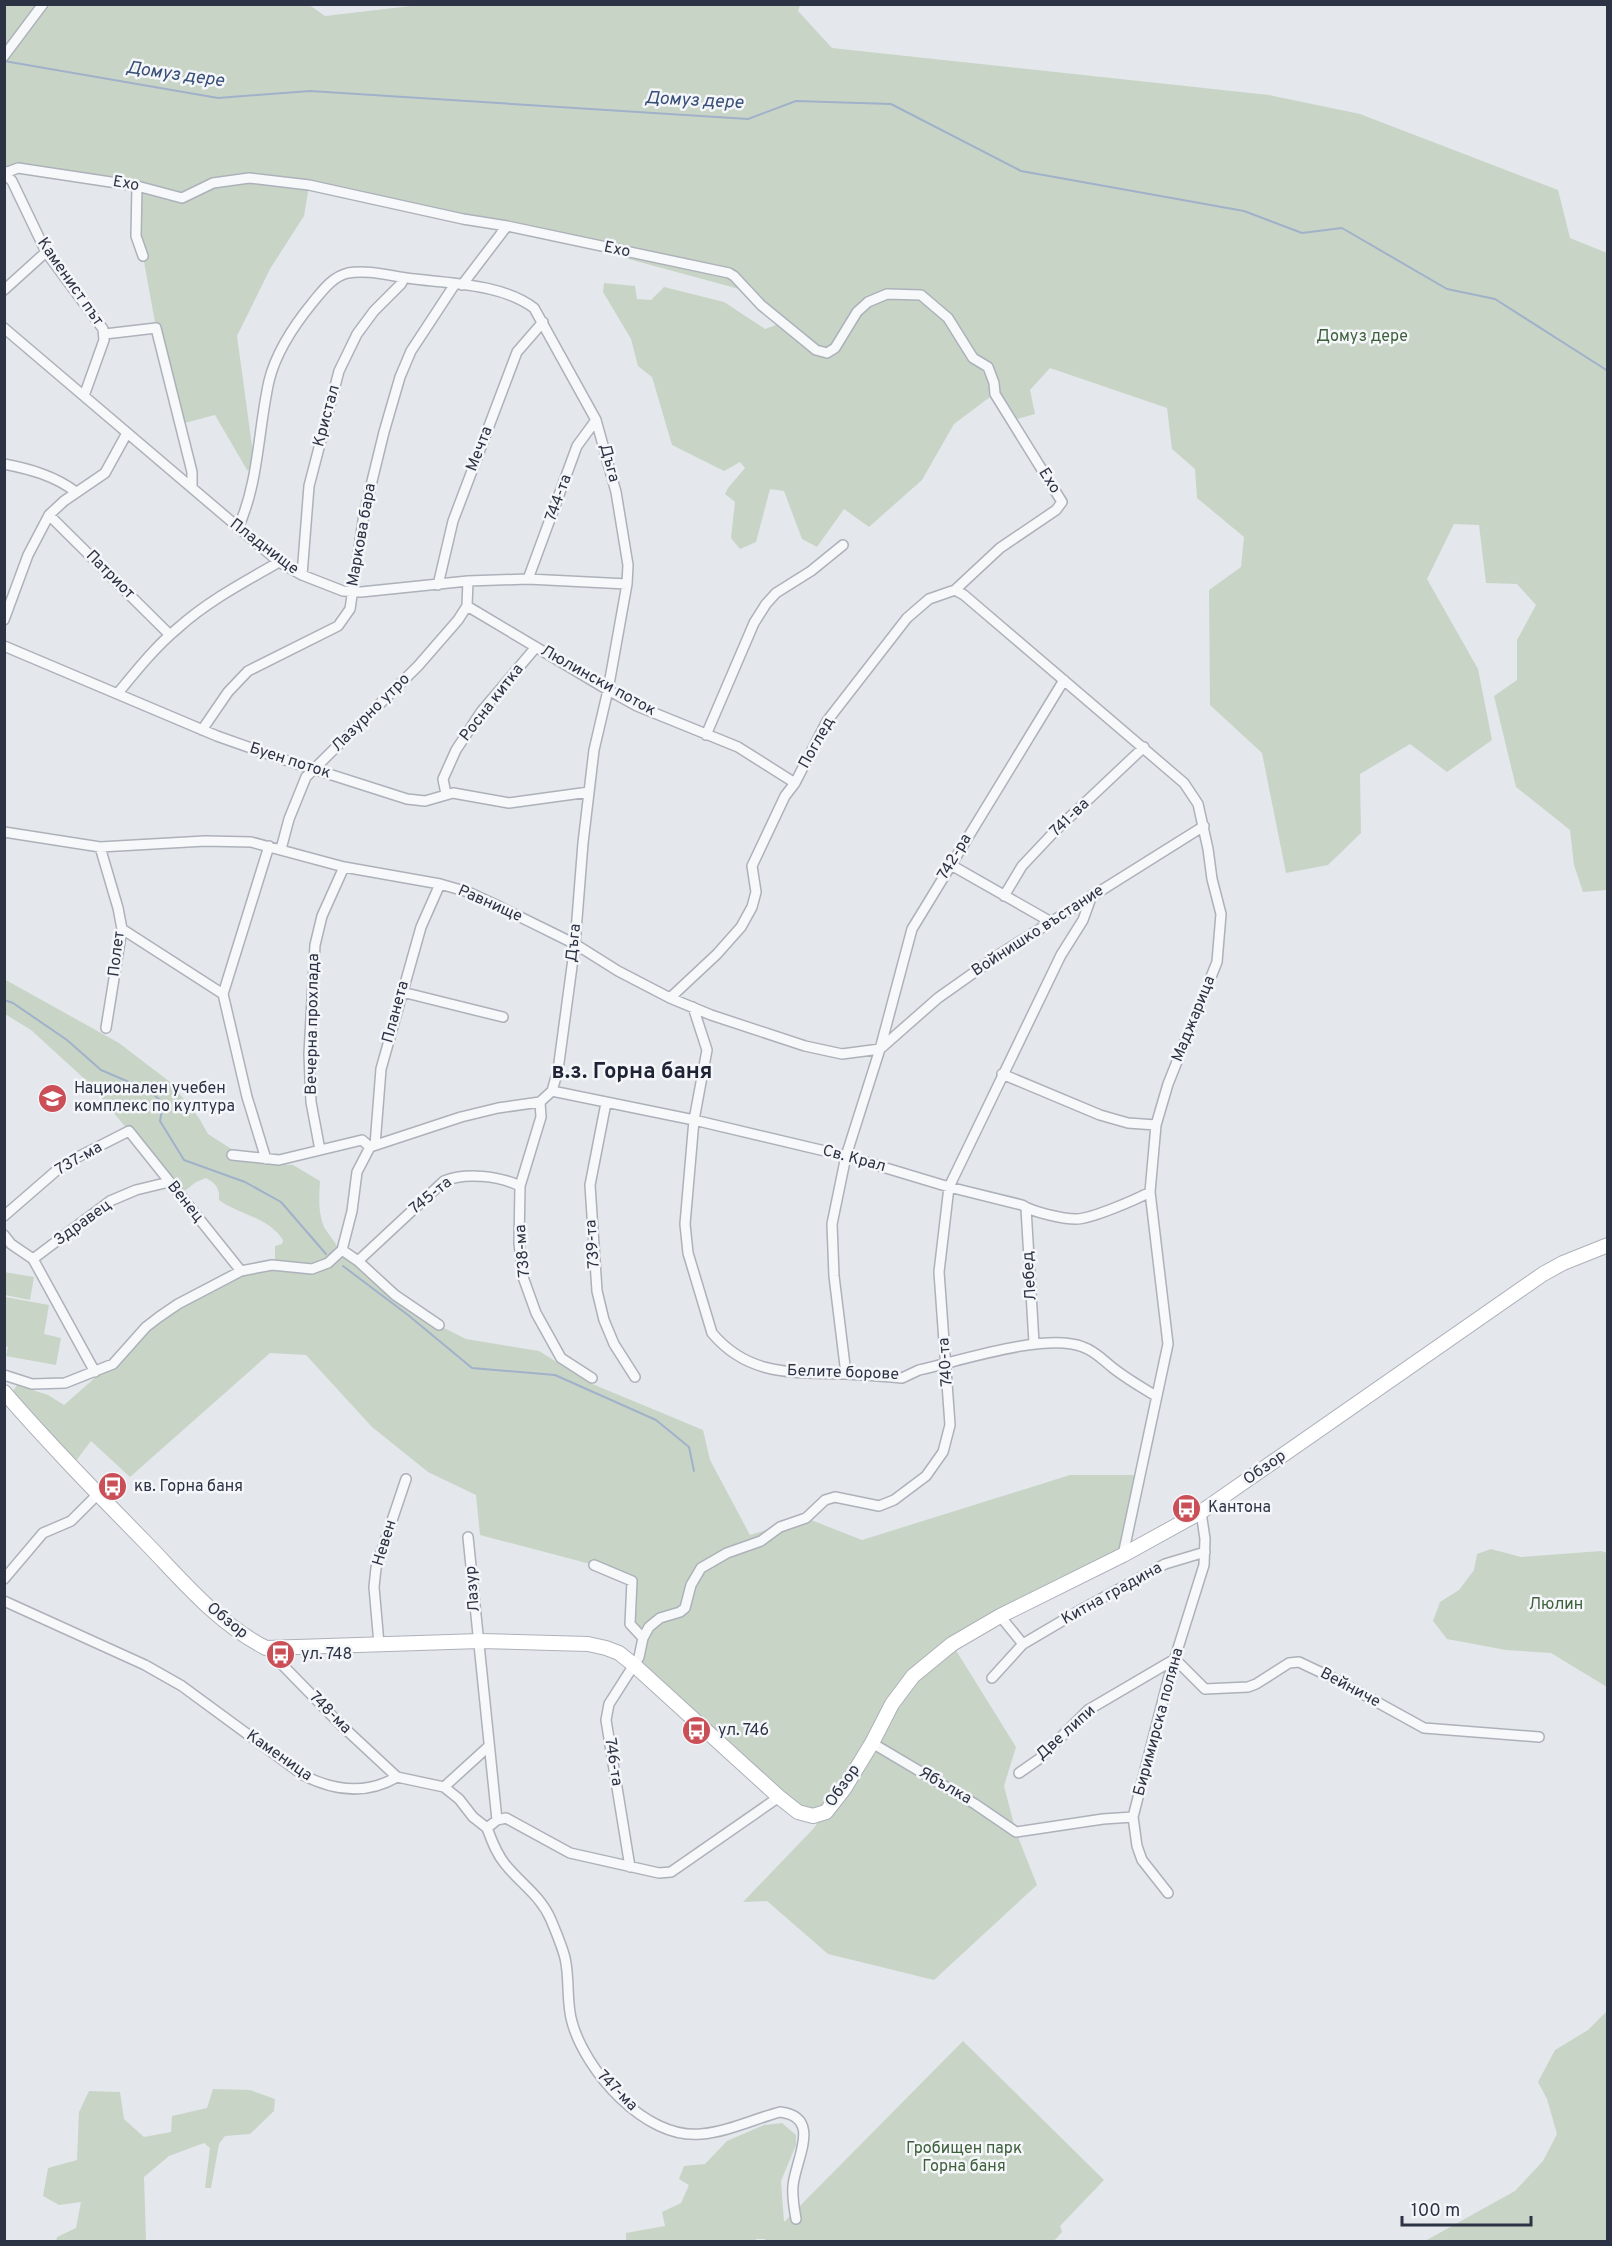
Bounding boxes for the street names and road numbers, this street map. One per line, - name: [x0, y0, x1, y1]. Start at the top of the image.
- street label: Ехо: [111, 172, 141, 196]
- street label: Каменист път: [32, 234, 108, 330]
- street label: Ехо: [602, 237, 632, 263]
- street label: Кристал: [309, 383, 345, 449]
- street label: Мечта: [462, 424, 498, 474]
- street label: Дъга: [594, 442, 624, 484]
- street label: Ехо: [1033, 464, 1065, 498]
- street label: 744-та: [541, 472, 577, 524]
- street label: Маркова бара: [343, 482, 381, 588]
- street label: Пладнище: [225, 515, 303, 579]
- street label: Патриот: [81, 546, 139, 604]
- street label: Люлински поток: [537, 641, 659, 721]
- street label: Росна китка: [456, 660, 528, 746]
- street label: Лазурно утро: [327, 669, 415, 757]
- street label: Поглед: [795, 714, 839, 772]
- street label: Буен поток: [247, 738, 333, 784]
- street label: 741-ва: [1046, 794, 1094, 842]
- street label: 742-ра: [933, 830, 977, 884]
- street label: Равнище: [455, 881, 525, 927]
- street label: Войнишко въстание: [968, 881, 1108, 981]
- street label: Дъга: [562, 923, 586, 963]
- street label: Полет: [104, 930, 130, 978]
- street label: Вечерна прохлада: [302, 953, 324, 1095]
- street label: Маджарица: [1168, 973, 1220, 1065]
- street label: Планета: [378, 979, 414, 1045]
- street label: 737-ма: [52, 1138, 106, 1180]
- street label: Св. Крал: [820, 1141, 888, 1177]
- street label: 745-та: [406, 1173, 456, 1219]
- street label: Венец: [162, 1177, 208, 1227]
- street label: Здравец: [50, 1195, 116, 1251]
- street label: 739-та: [581, 1219, 605, 1269]
- street label: 738-ма: [511, 1224, 535, 1278]
- street label: Лебед: [1018, 1251, 1042, 1301]
- street label: 740-та: [934, 1337, 958, 1387]
- street label: Белите борове: [787, 1361, 899, 1385]
- street label: Обзор: [1240, 1446, 1290, 1490]
- street label: Невен: [369, 1518, 401, 1568]
- street label: Китна градина: [1058, 1558, 1166, 1630]
- street label: Лазур: [461, 1565, 485, 1613]
- street label: Обзор: [202, 1598, 252, 1644]
- street label: Биримирска поляна: [1130, 1646, 1188, 1798]
- street label: Вейниче: [1316, 1664, 1384, 1712]
- street label: 748-ма: [305, 1688, 355, 1738]
- street label: Две липи: [1032, 1701, 1100, 1765]
- street label: Каменица: [242, 1726, 316, 1786]
- street label: 746-та: [599, 1737, 627, 1787]
- street label: Обзор: [821, 1761, 865, 1811]
- street label: Ябълка: [915, 1763, 975, 1809]
- street label: 747-ма: [592, 2066, 642, 2116]

